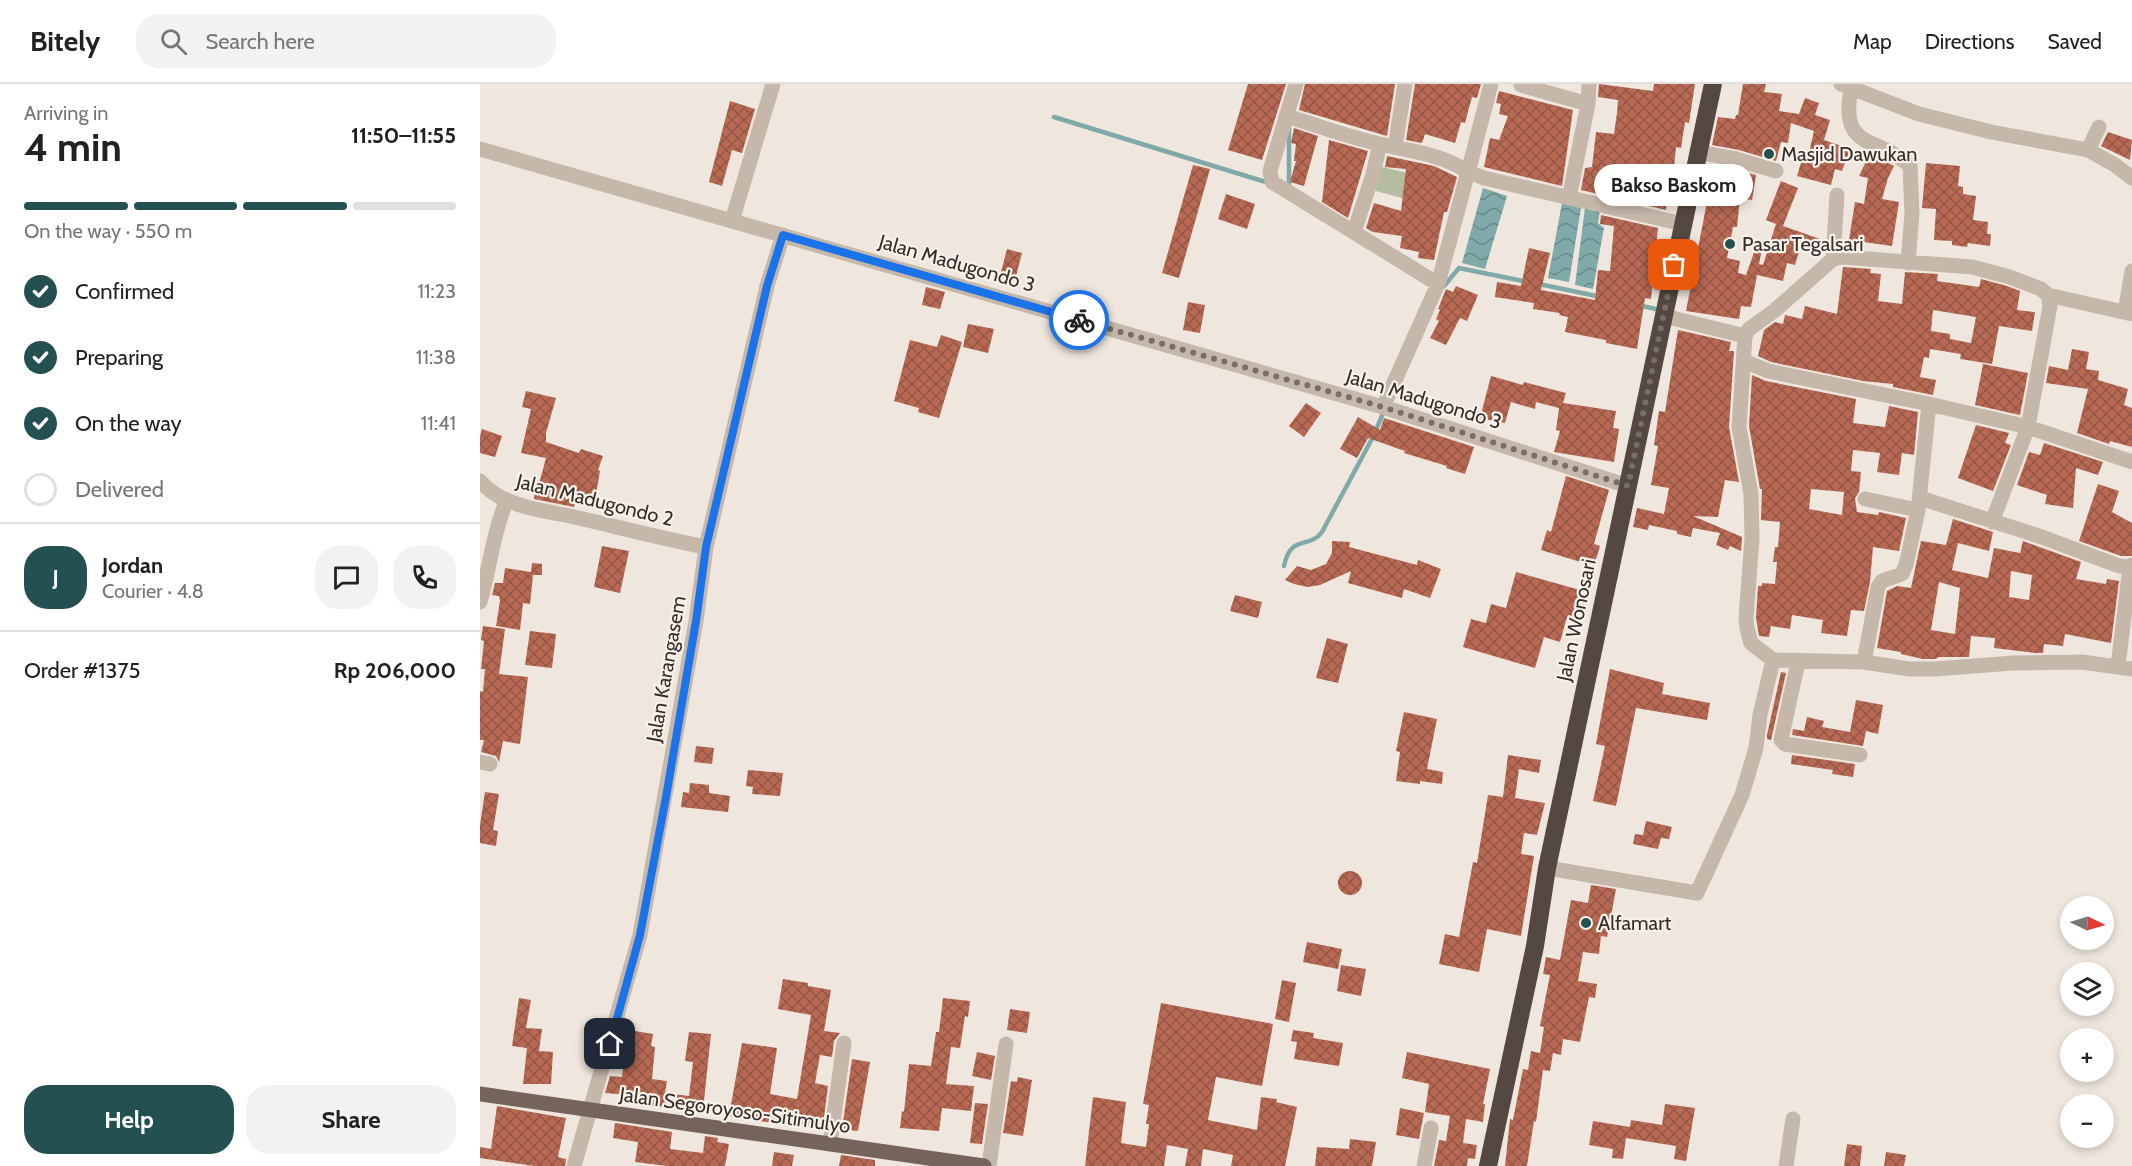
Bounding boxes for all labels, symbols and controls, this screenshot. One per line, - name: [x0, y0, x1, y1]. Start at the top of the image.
- search box: [136, 14, 556, 68]
- text: Bitely: [30, 24, 100, 58]
- icon: search: [157, 25, 190, 58]
- text: Search here: [205, 28, 315, 55]
- text: Map: [1853, 29, 1892, 54]
- text: Directions: [1925, 29, 2014, 54]
- text: Saved: [2047, 29, 2102, 54]
- text: Arriving in: [24, 101, 108, 125]
- text: 11:50–11:55: [351, 122, 456, 149]
- text: 4 min: [24, 123, 122, 171]
- place label: Masjid Dawukan: [1781, 142, 1917, 166]
- marker: Masjid Dawukan: [1762, 147, 1776, 161]
- callout: Bakso Baskom: [1594, 163, 1754, 205]
- text: Bakso Baskom: [1611, 173, 1736, 197]
- text: On the way · 550 m: [24, 219, 192, 243]
- street label: Jalan Madugondo 3: [875, 229, 1038, 297]
- place label: Pasar Tegalsari: [1742, 232, 1864, 256]
- marker: Pasar Tegalsari: [1723, 237, 1737, 251]
- pin: [1648, 239, 1699, 290]
- icon: bag: [1657, 248, 1690, 281]
- icon: check: [24, 275, 57, 308]
- text: Confirmed: [75, 278, 174, 305]
- text: 11:23: [418, 279, 456, 303]
- courier: [1049, 290, 1109, 350]
- icon: bike: [1063, 304, 1096, 337]
- icon: check: [24, 341, 57, 374]
- text: Preparing: [75, 344, 163, 371]
- text: 11:38: [416, 345, 456, 369]
- street label: Jalan Madugondo 3: [1342, 364, 1505, 434]
- icon: check: [24, 407, 57, 440]
- text: On the way: [75, 410, 182, 437]
- text: 11:41: [421, 411, 456, 435]
- street label: Jalan Madugondo 2: [513, 469, 676, 531]
- text: Delivered: [75, 476, 164, 503]
- button: chat: [315, 546, 378, 609]
- button: phone: [393, 546, 456, 609]
- text: Jordan: [102, 552, 163, 579]
- street label: Jalan Wonosari: [1551, 557, 1601, 684]
- text: J: [52, 564, 59, 591]
- text: Courier · 4.8: [102, 579, 204, 603]
- street label: Jalan Karangasem: [641, 594, 691, 745]
- text: Order #1375: [24, 657, 140, 684]
- text: Rp 206,000: [334, 657, 456, 684]
- north arrow: [2060, 896, 2114, 950]
- map controls: [2060, 896, 2114, 1148]
- place label: Alfamart: [1598, 911, 1671, 935]
- marker: Alfamart: [1579, 916, 1593, 930]
- button: layers: [2060, 962, 2114, 1016]
- pin: [584, 1018, 635, 1069]
- icon: home: [593, 1027, 626, 1060]
- button: +: [2060, 1028, 2114, 1082]
- street label: Jalan Segoroyoso-Sitimulyo: [617, 1082, 852, 1138]
- button: Help: [24, 1085, 234, 1154]
- button: Share: [246, 1085, 456, 1154]
- button: −: [2060, 1094, 2114, 1148]

